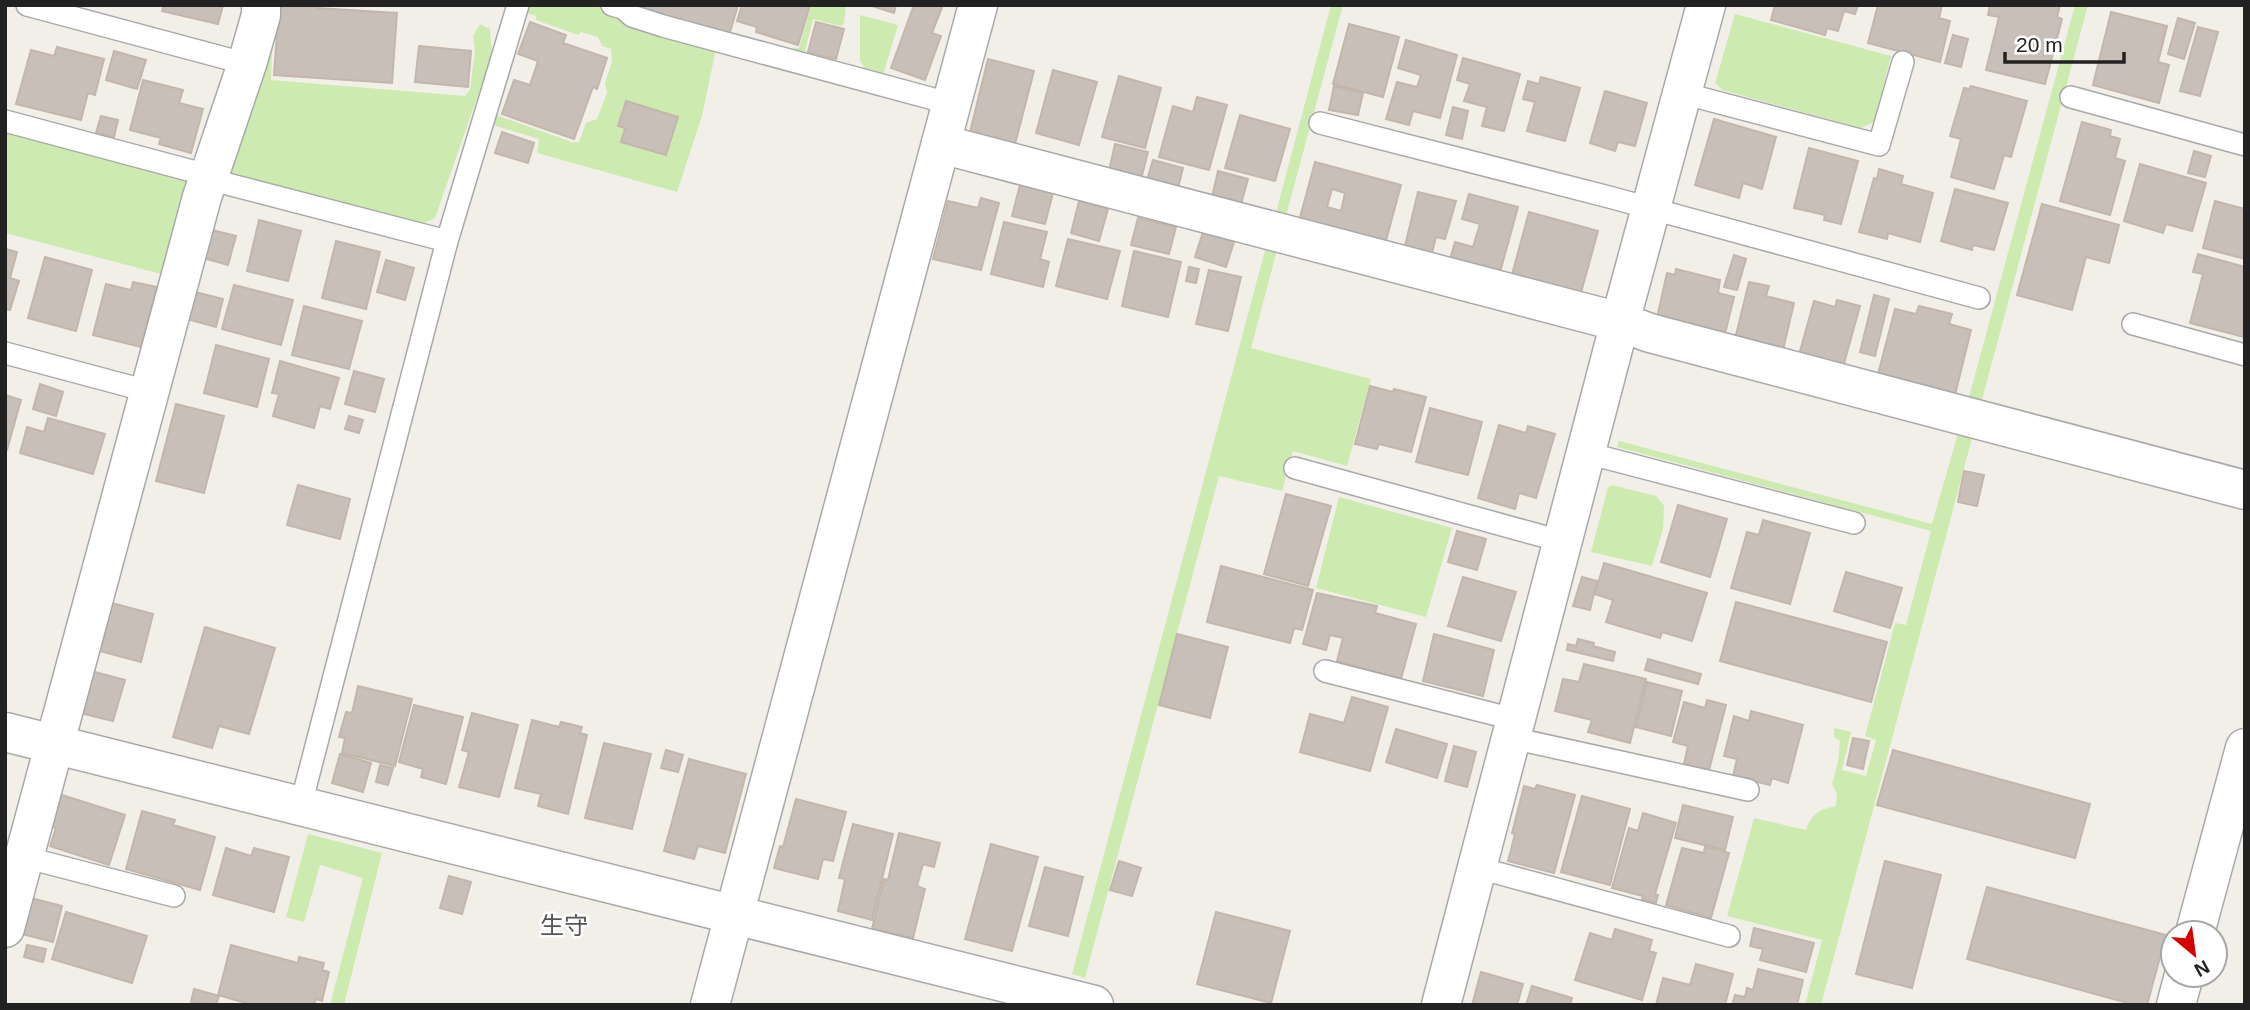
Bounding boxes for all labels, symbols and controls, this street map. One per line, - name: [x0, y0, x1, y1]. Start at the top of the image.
- scale bar: [2005, 21, 2124, 65]
- text: 20 m: [2016, 33, 2063, 56]
- district label: 生守: [540, 912, 588, 939]
- north arrow: [2159, 919, 2229, 989]
- text: N: [2191, 956, 2213, 981]

